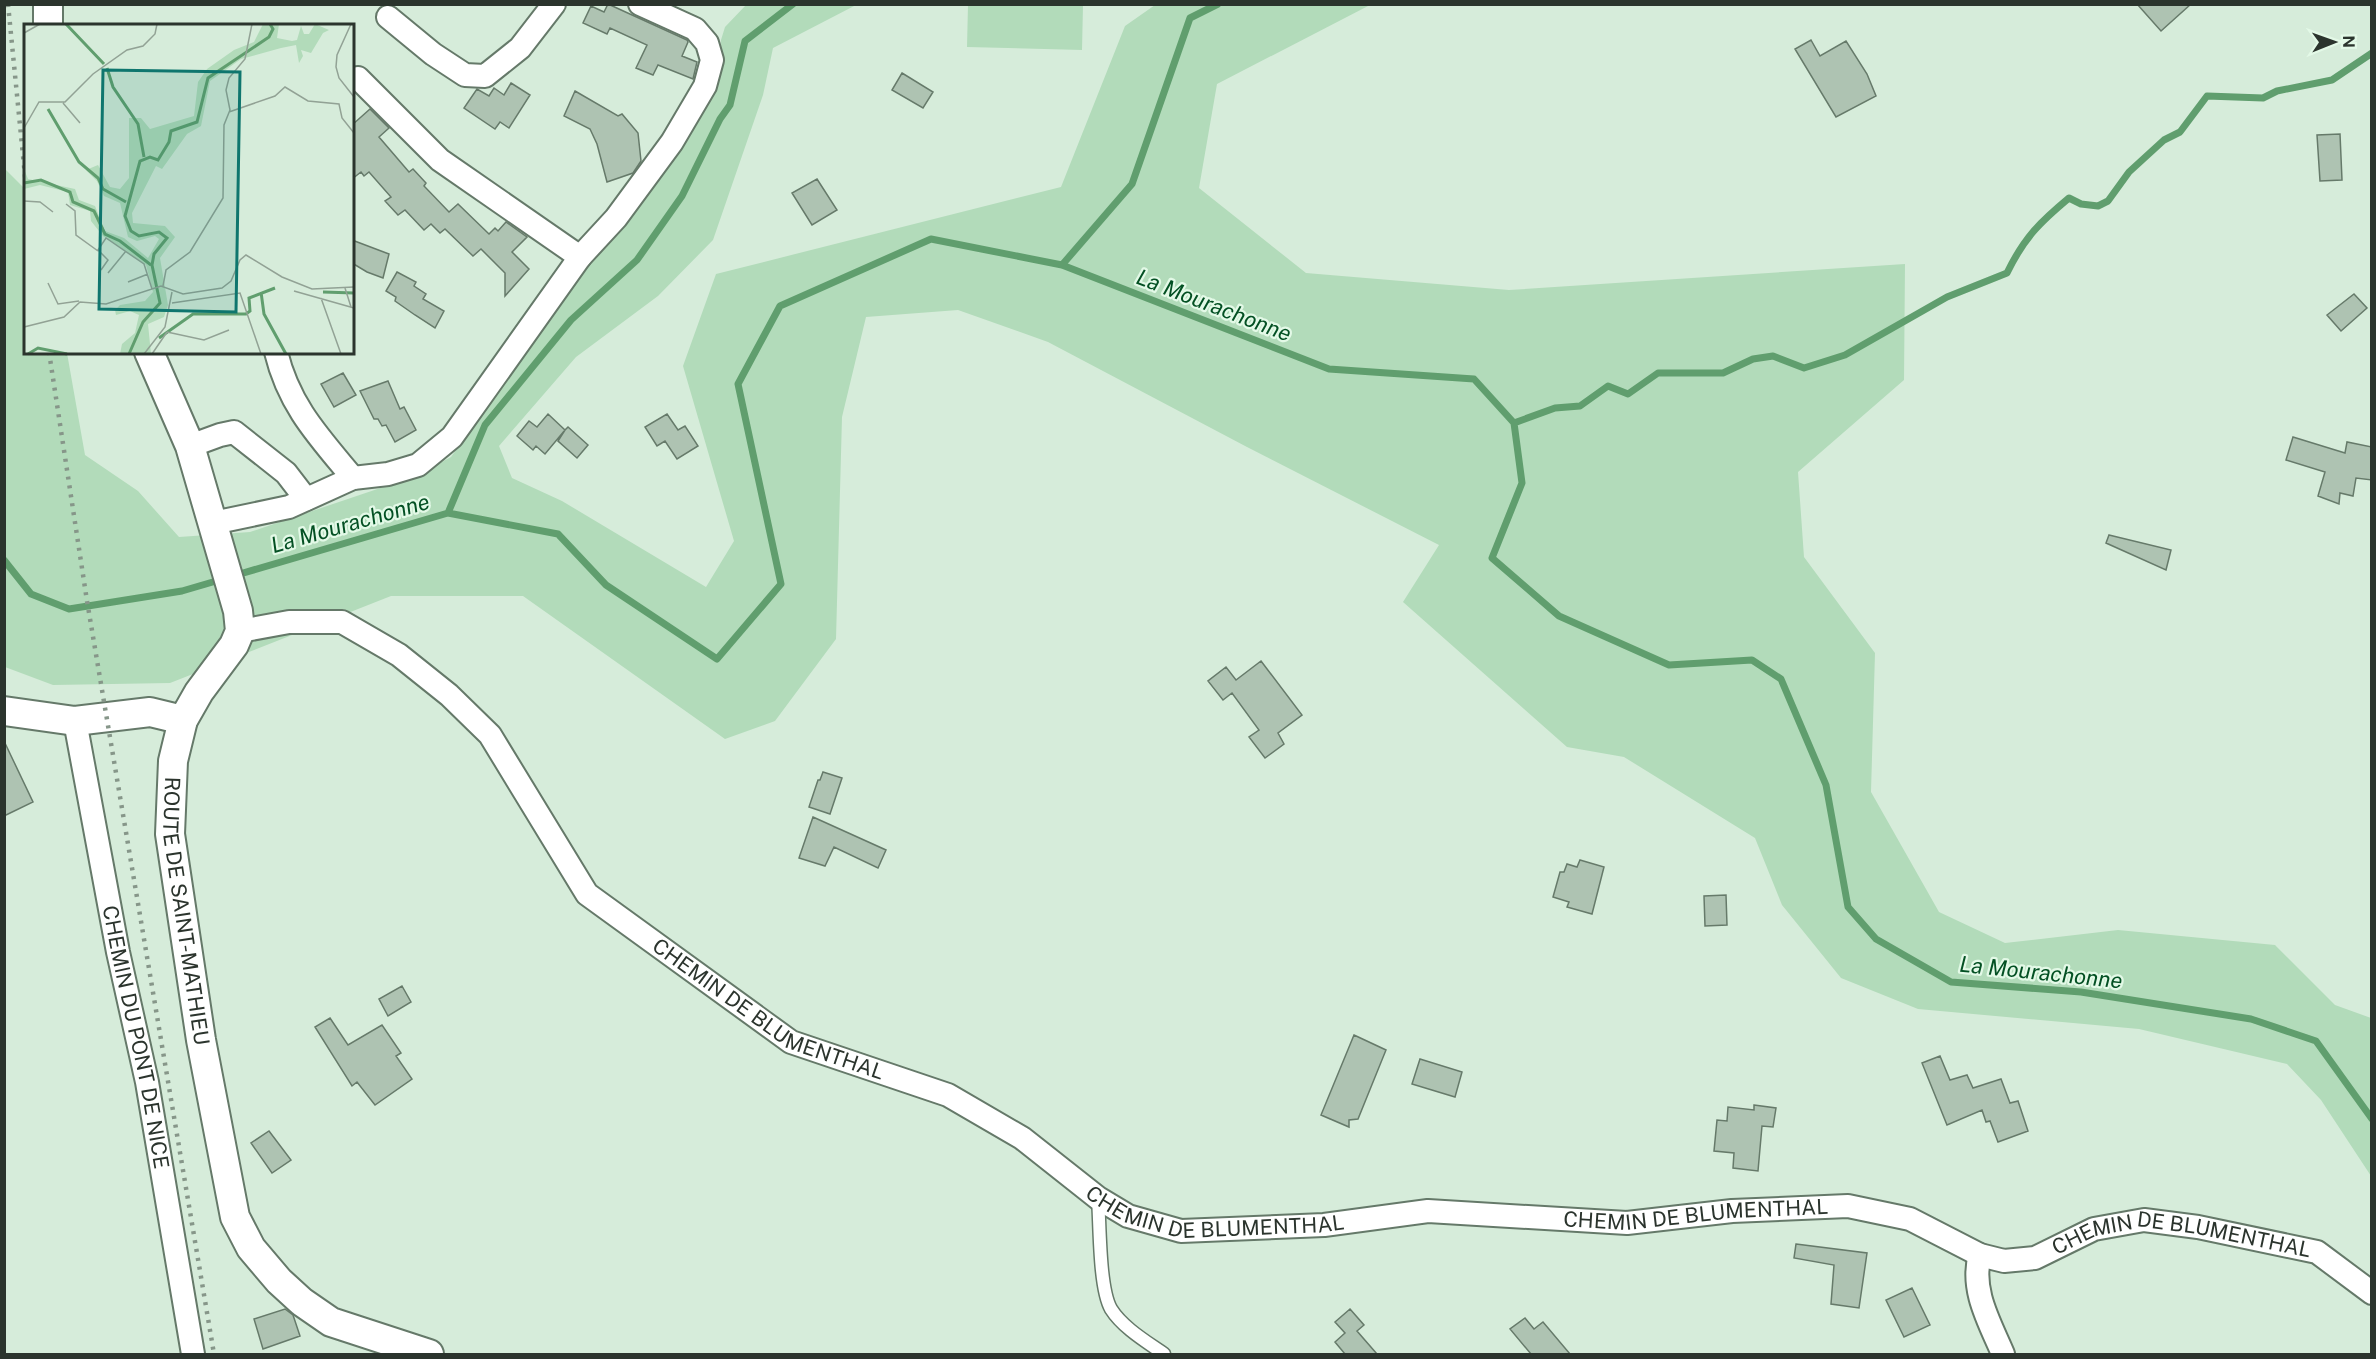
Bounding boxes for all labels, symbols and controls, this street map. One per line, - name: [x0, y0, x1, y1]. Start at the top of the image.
- north arrow: [2304, 12, 2364, 72]
- inset map: [24, 24, 354, 354]
- text: N: [2339, 35, 2358, 48]
- water label: La Mourachonne: [1133, 264, 1295, 347]
- water label: La Mourachonne: [268, 488, 432, 558]
- street label: ROUTE DE SAINT-MATHIEU: [158, 776, 215, 1047]
- street label: CHEMIN DU PONT DE NICE: [98, 903, 174, 1171]
- street label: CHEMIN DE BLUMENTHAL: [648, 933, 888, 1085]
- water label: La Mourachonne: [1958, 951, 2124, 993]
- street label: CHEMIN DE BLUMENTHAL: [1081, 1180, 1346, 1243]
- street label: CHEMIN DE BLUMENTHAL: [1563, 1194, 1829, 1235]
- text: CHEMIN DE BLUMENTHAL: [2048, 1206, 2313, 1262]
- street label: CHEMIN DE BLUMENTHAL: [2049, 1241, 2315, 1267]

